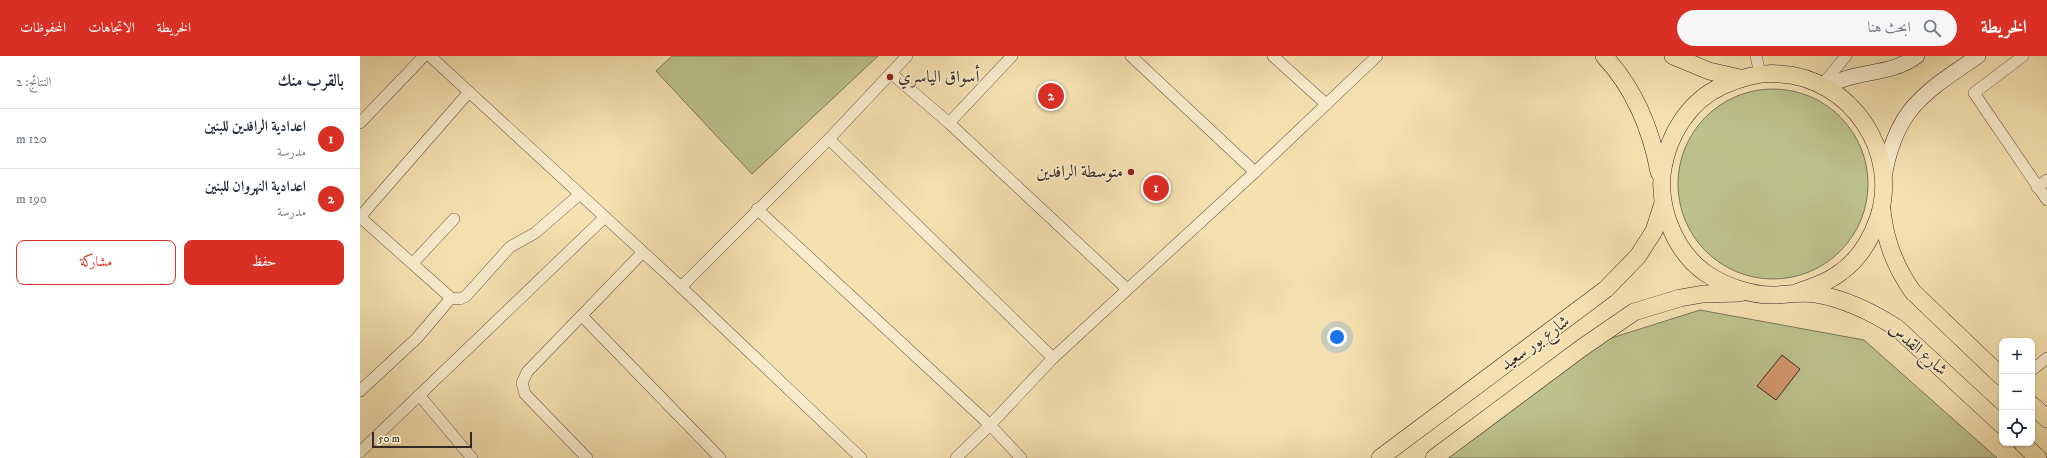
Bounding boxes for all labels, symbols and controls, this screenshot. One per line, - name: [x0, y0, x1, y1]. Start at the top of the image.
- search box: [1677, 10, 1957, 46]
- text: الخريطة: [1981, 16, 2027, 39]
- icon: search: [1921, 17, 1943, 39]
- text: ابحث هنا: [1868, 18, 1911, 37]
- text: المحفوظات: [20, 19, 66, 37]
- text: الاتجاهات: [88, 19, 135, 37]
- text: الخريطة: [157, 19, 191, 37]
- place label: أسواق الياسري: [898, 64, 979, 90]
- text: بالقرب منك: [278, 70, 344, 92]
- marker: أسواق الياسري: [885, 72, 895, 82]
- text: النتائج: 2: [16, 74, 51, 90]
- pin: 2: [1038, 81, 1064, 111]
- text: اعدادية الرافدين للبنين: [204, 117, 306, 136]
- text: 120 m: [16, 131, 47, 147]
- text: 1: [329, 131, 333, 147]
- text: مدرسة: [277, 144, 306, 160]
- place label: متوسطة الرافدين: [1036, 161, 1123, 183]
- marker: متوسطة الرافدين: [1126, 167, 1136, 177]
- pin: 1: [1143, 173, 1169, 203]
- text: اعدادية النهروان للبنين: [205, 177, 306, 196]
- text: 190 m: [16, 191, 47, 207]
- text: 2: [328, 191, 334, 207]
- text: مدرسة: [277, 204, 306, 220]
- button: مشاركة: [16, 240, 176, 285]
- button: حفظ: [184, 240, 344, 285]
- street label: شارع بور سعيد: [1496, 310, 1575, 377]
- street label: شارع القدس: [1883, 317, 1952, 382]
- your location: [1327, 327, 1347, 347]
- map controls: [1999, 338, 2035, 446]
- button: +: [1999, 338, 2035, 374]
- button: −: [1999, 374, 2035, 410]
- button: locate: [1999, 410, 2035, 446]
- scale bar: [372, 430, 472, 449]
- text: 50 m: [378, 432, 400, 446]

